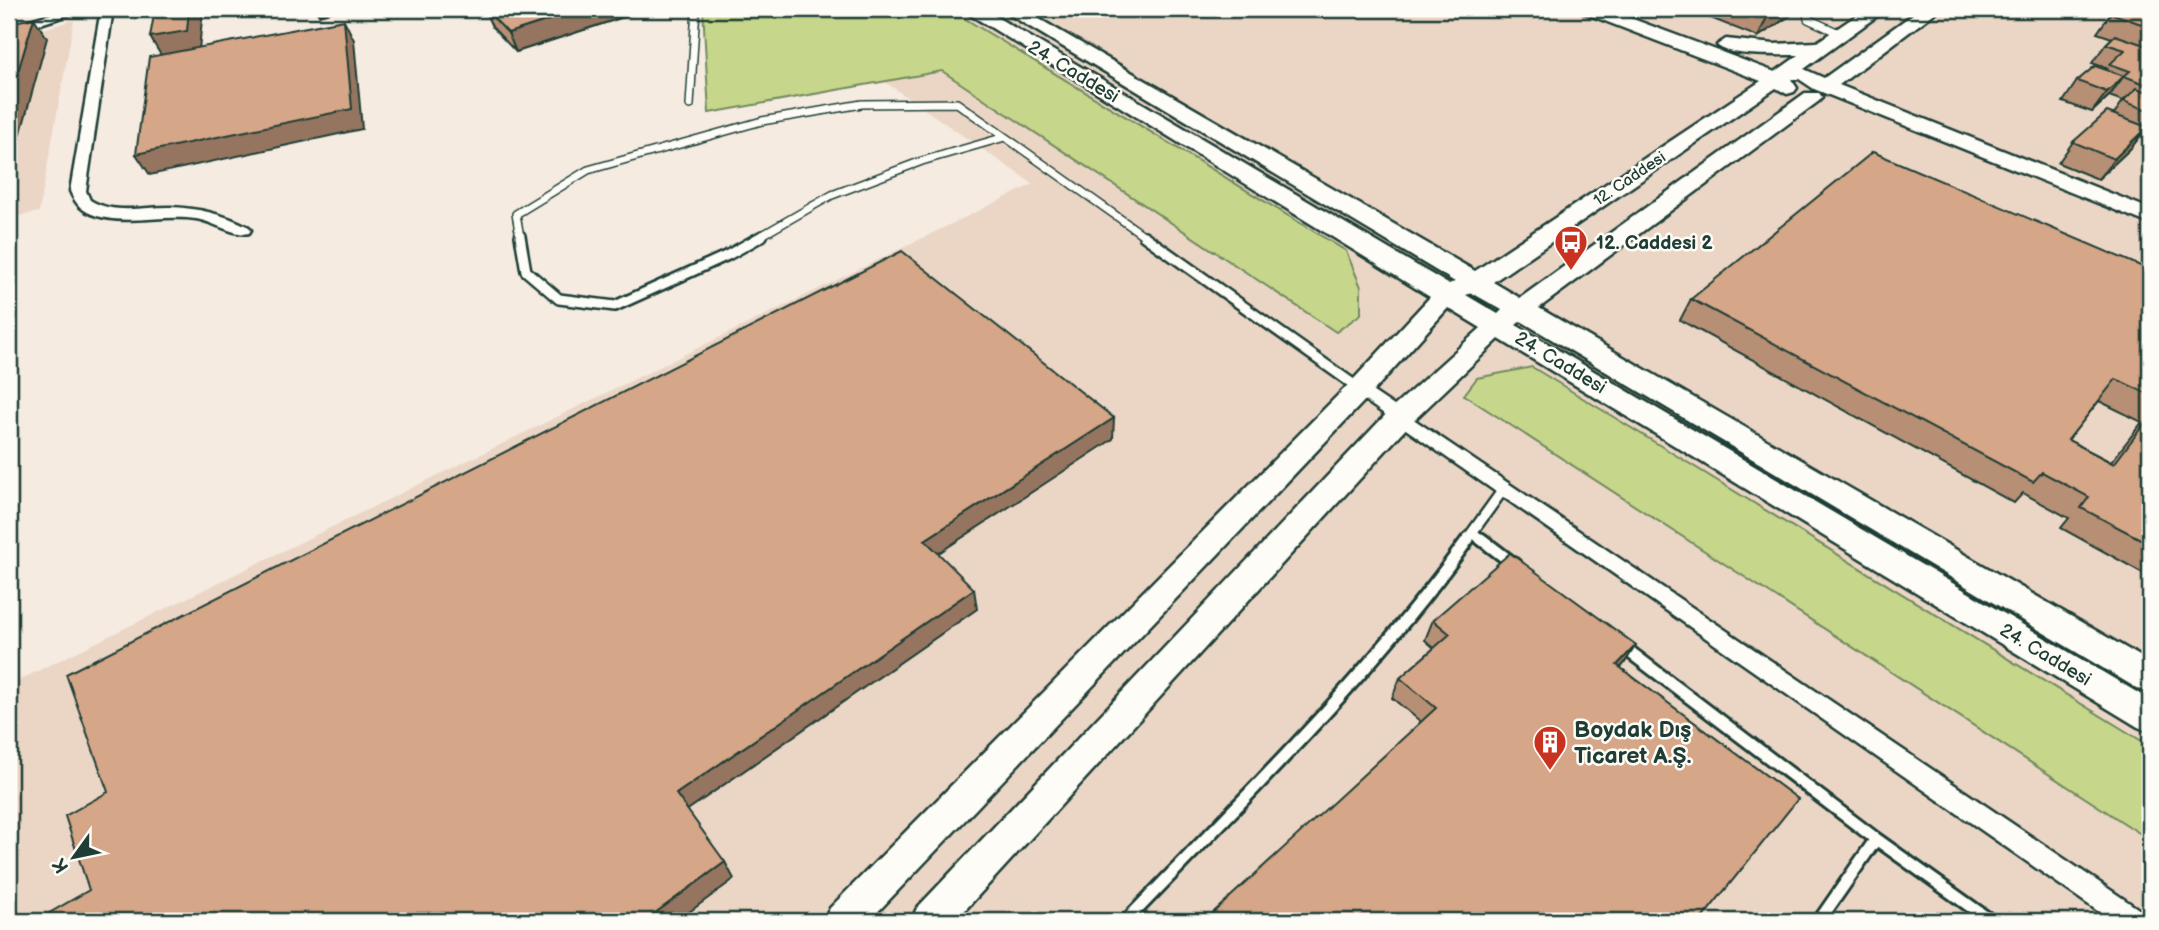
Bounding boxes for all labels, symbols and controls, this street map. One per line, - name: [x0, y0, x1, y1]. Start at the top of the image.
- street label: 24. Caddesi: [1023, 36, 1123, 109]
- street label: 12. Caddesi: [1590, 148, 1670, 210]
- bus stop icon: 12. Caddesi 2: [1552, 223, 1590, 272]
- place label: 12. Caddesi 2: [1596, 232, 1713, 255]
- street label: 24. Caddesi: [1510, 327, 1610, 400]
- street label: 24. Caddesi: [1995, 619, 2095, 692]
- place label: Boydak Dış Ticaret A.Ş.: [1574, 716, 1691, 770]
- building icon: Boydak Dış Ticaret A.Ş.: [1531, 723, 1569, 772]
- north arrow: [38, 822, 108, 892]
- text: K: [48, 854, 74, 877]

